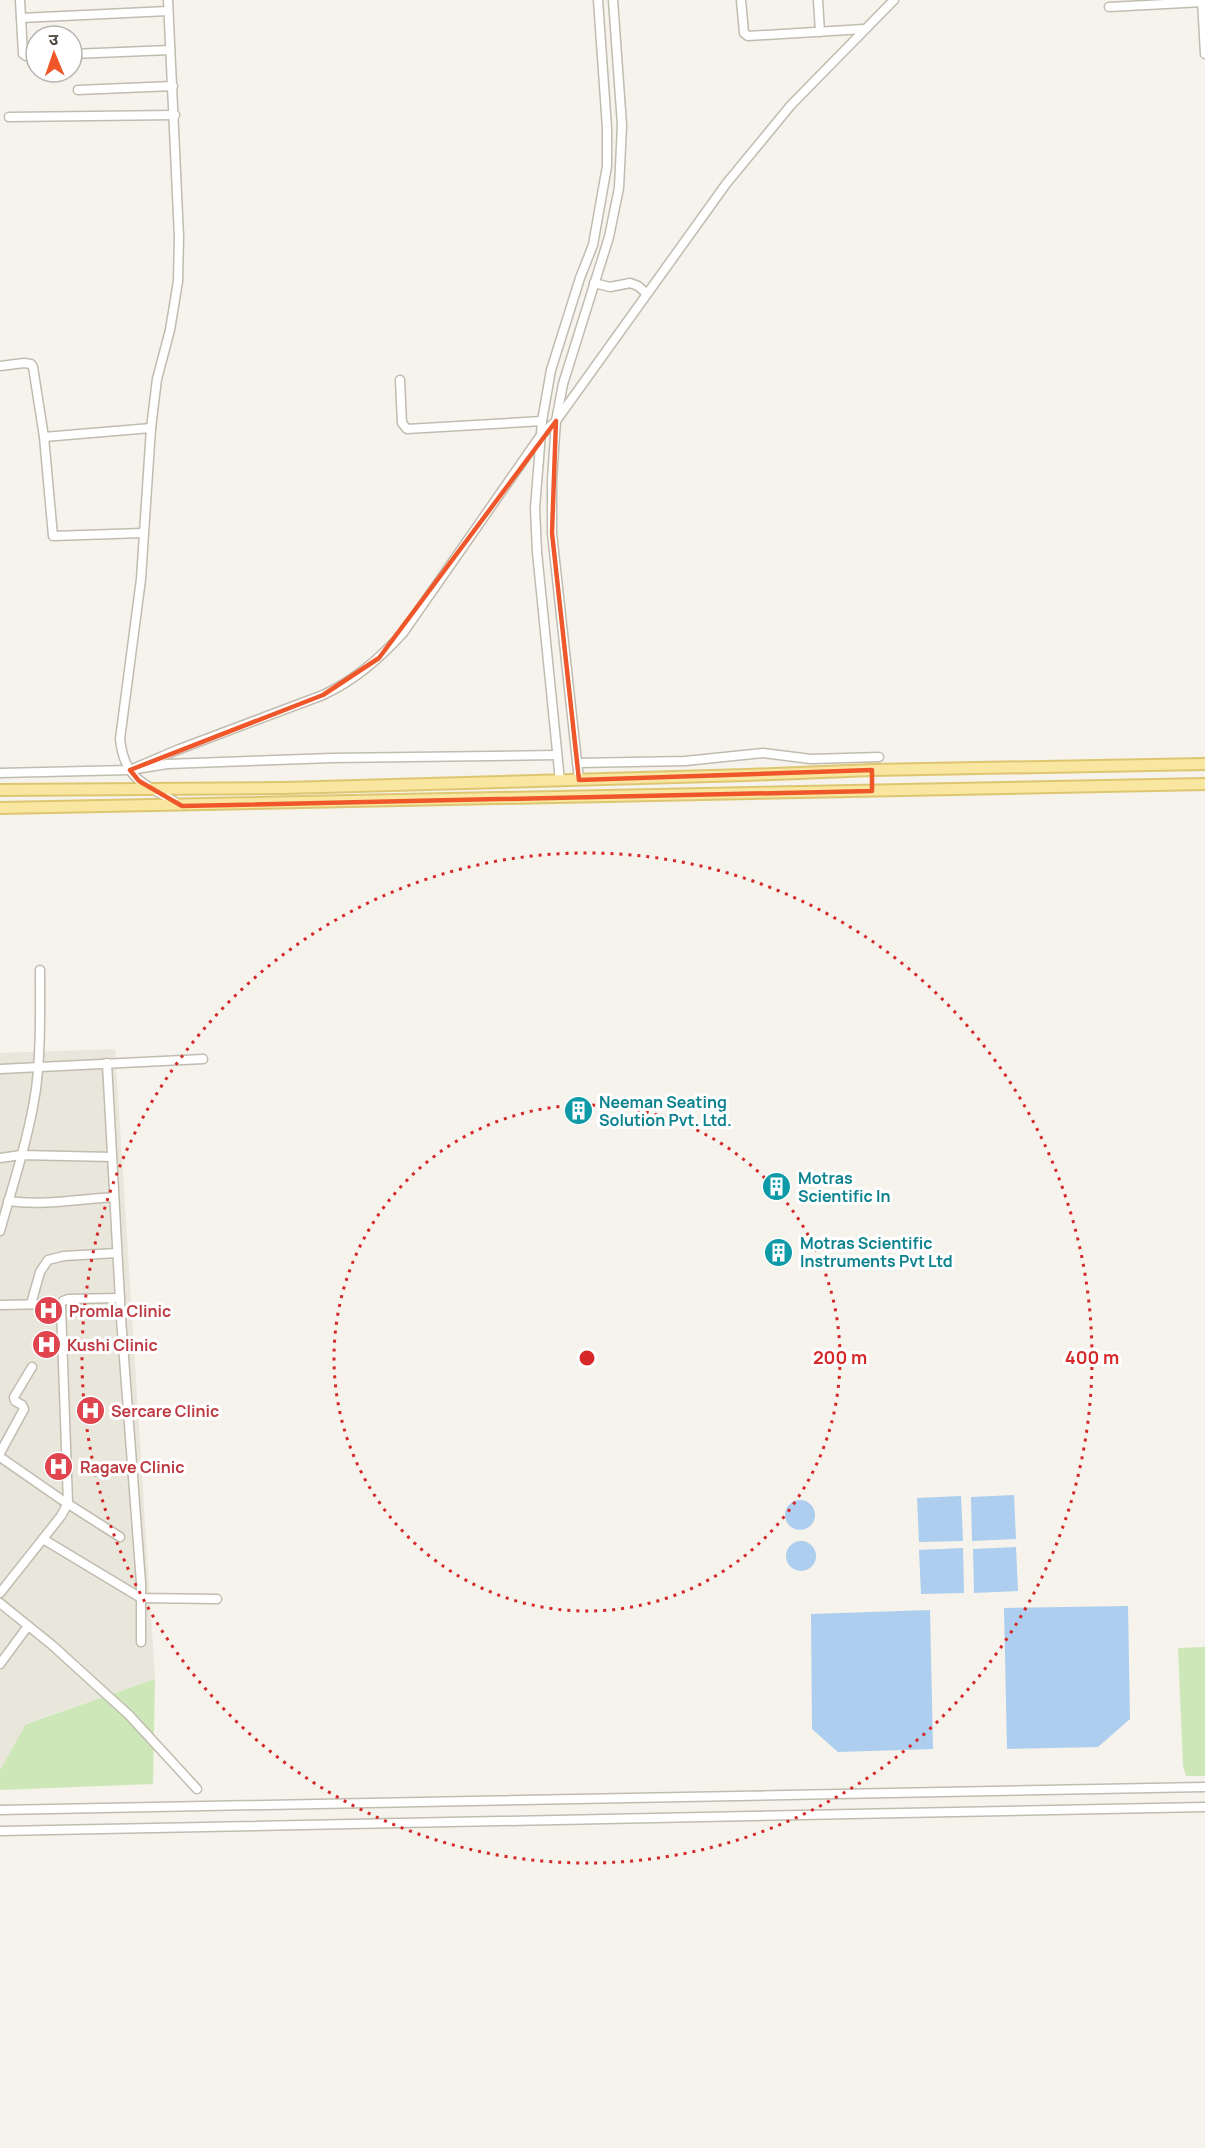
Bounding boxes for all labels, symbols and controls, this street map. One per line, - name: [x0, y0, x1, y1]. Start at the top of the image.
- north arrow: [24, 24, 84, 84]
- text: उ: [48, 28, 59, 50]
- place label: Neeman Seating Solution Pvt. Ltd.: [599, 1091, 732, 1131]
- building icon: Neeman Seating Solution Pvt. Ltd.: [562, 1095, 594, 1127]
- place label: Motras Scientific In: [798, 1167, 890, 1207]
- building icon: Motras Scientific In: [761, 1171, 793, 1203]
- place label: Motras Scientific Instruments Pvt Ltd: [800, 1232, 953, 1272]
- building icon: Motras Scientific Instruments Pvt Ltd: [763, 1236, 795, 1268]
- hospital icon: Promla Clinic: [32, 1295, 64, 1327]
- place label: Promla Clinic: [69, 1300, 171, 1322]
- hospital icon: Kushi Clinic: [30, 1329, 62, 1361]
- place label: Kushi Clinic: [67, 1334, 158, 1356]
- text: 200 m: [813, 1345, 867, 1369]
- text: 400 m: [1065, 1345, 1119, 1369]
- centre of rings: [577, 1348, 597, 1368]
- hospital icon: Sercare Clinic: [74, 1395, 106, 1427]
- place label: Sercare Clinic: [111, 1400, 219, 1422]
- hospital icon: Ragave Clinic: [43, 1451, 75, 1483]
- place label: Ragave Clinic: [80, 1456, 184, 1478]

